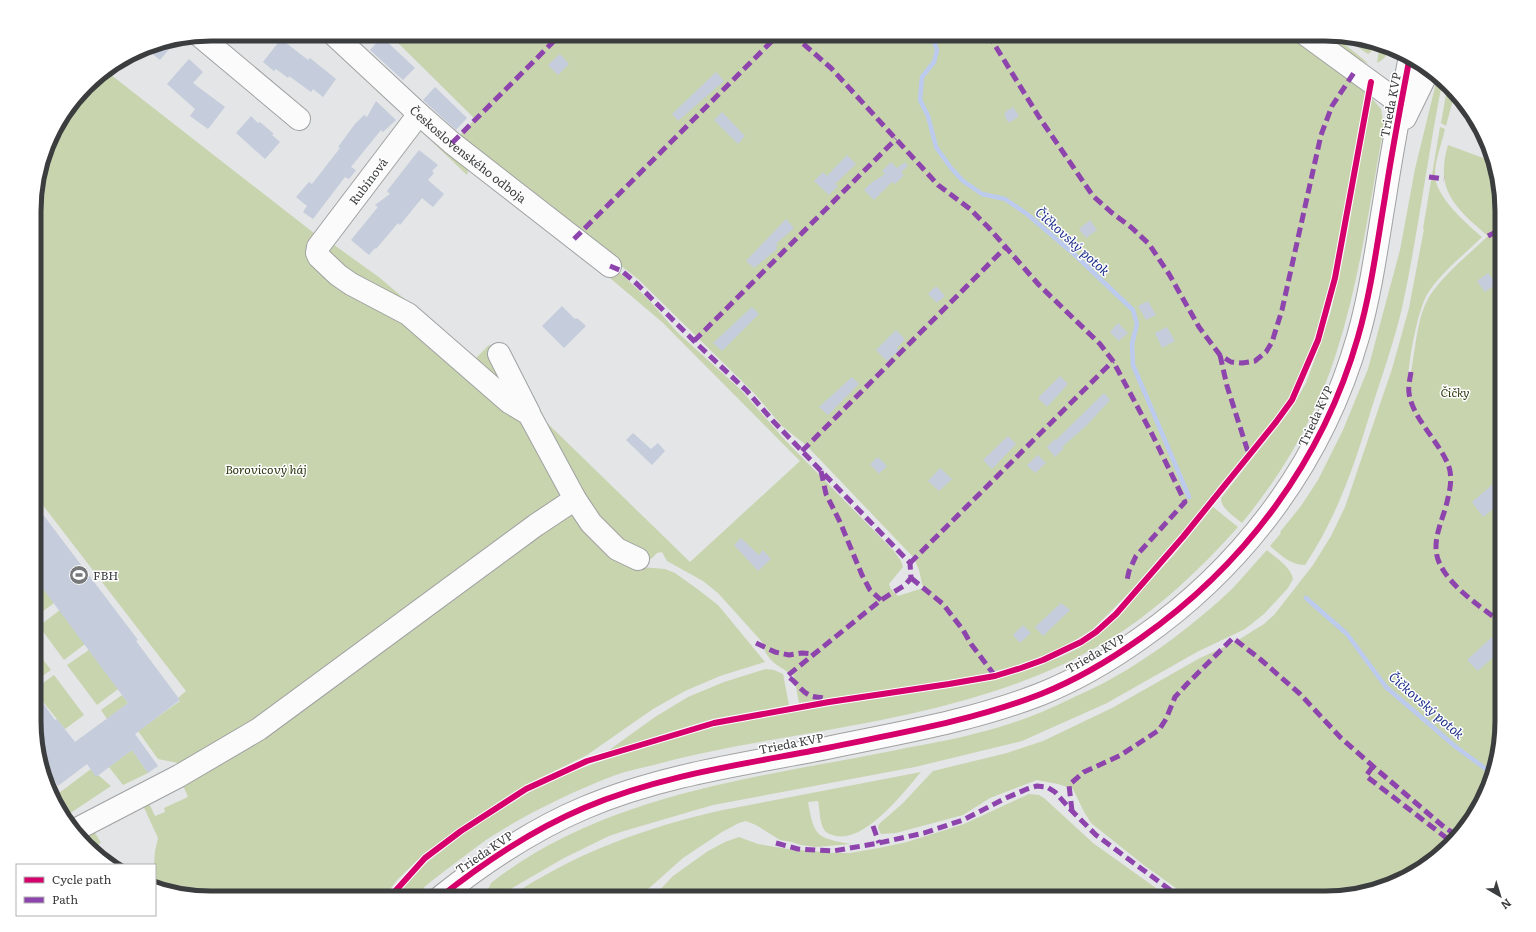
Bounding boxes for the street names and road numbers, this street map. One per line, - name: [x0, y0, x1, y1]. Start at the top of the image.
- street label: Trieda KVP: [1375, 71, 1405, 139]
- street label: Československého odboja: [406, 101, 531, 207]
- street label: Rubínová: [344, 153, 392, 208]
- street label: Trieda KVP: [1293, 382, 1337, 450]
- street label: Trieda KVP: [1062, 629, 1128, 677]
- street label: Trieda KVP: [757, 728, 825, 758]
- street label: Trieda KVP: [452, 826, 516, 878]

